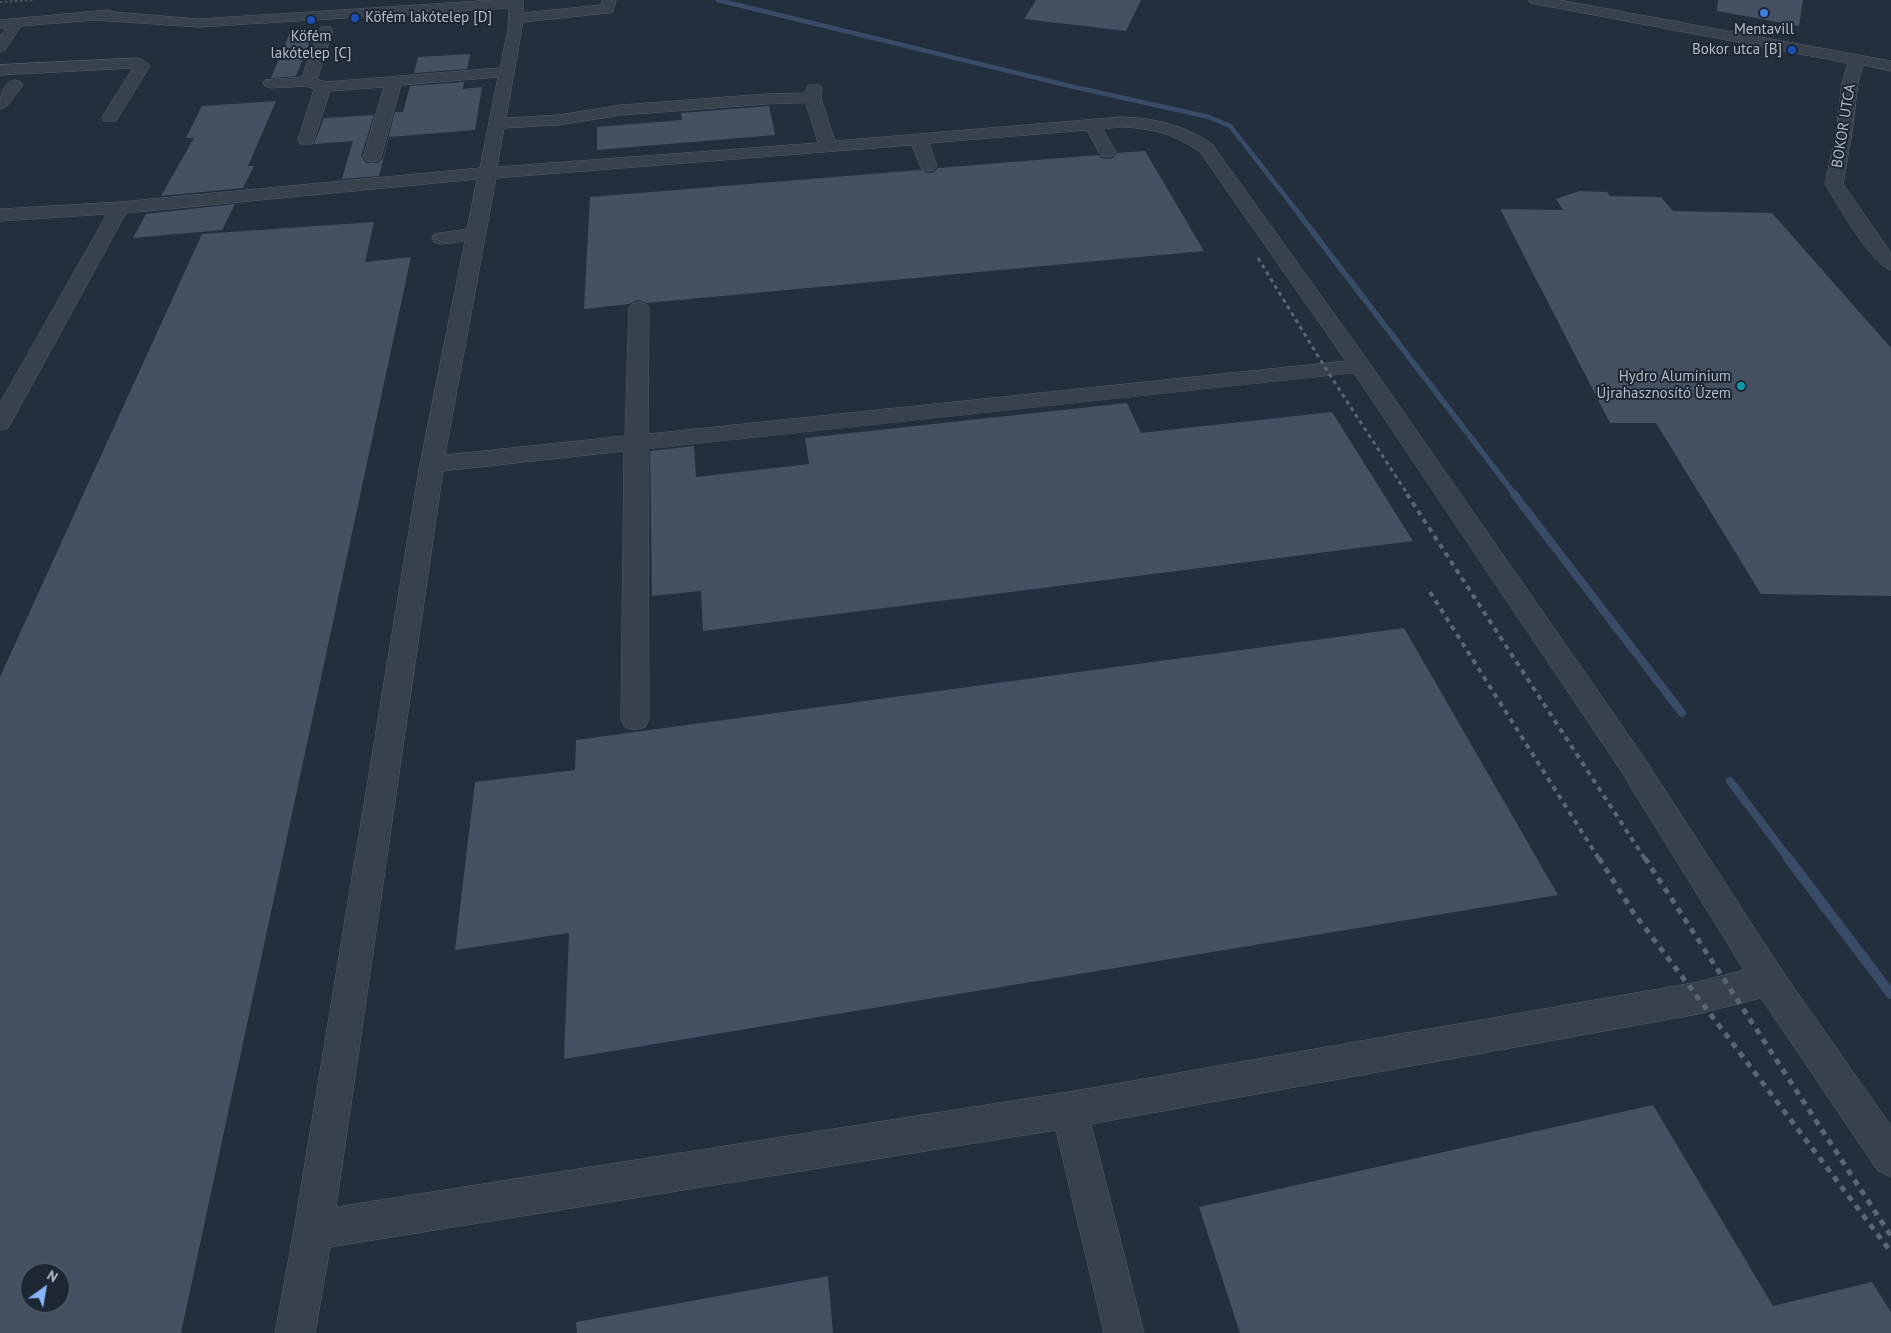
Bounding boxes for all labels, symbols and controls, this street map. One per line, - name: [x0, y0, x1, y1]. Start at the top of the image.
- marker: Mentavill: [1758, 7, 1770, 19]
- place label: Köfém lakótelep [D]: [365, 9, 492, 27]
- marker: Köfém lakótelep [D]: [349, 12, 361, 24]
- marker: Köfém lakótelep [C]: [305, 14, 317, 26]
- place label: Mentavill: [1734, 21, 1794, 39]
- place label: Köfém lakótelep [C]: [270, 28, 352, 63]
- place label: Bokor utca [B]: [1692, 41, 1782, 59]
- marker: Bokor utca [B]: [1786, 44, 1798, 56]
- street label: BOKOR UTCA: [1828, 83, 1860, 169]
- place label: Hydro Alumínium Újrahasznosító Üzem: [1596, 368, 1731, 403]
- marker: Hydro Alumínium Újrahasznosító Üzem: [1735, 380, 1747, 392]
- north arrow: [20, 1263, 70, 1313]
- text: N: [44, 1266, 61, 1286]

